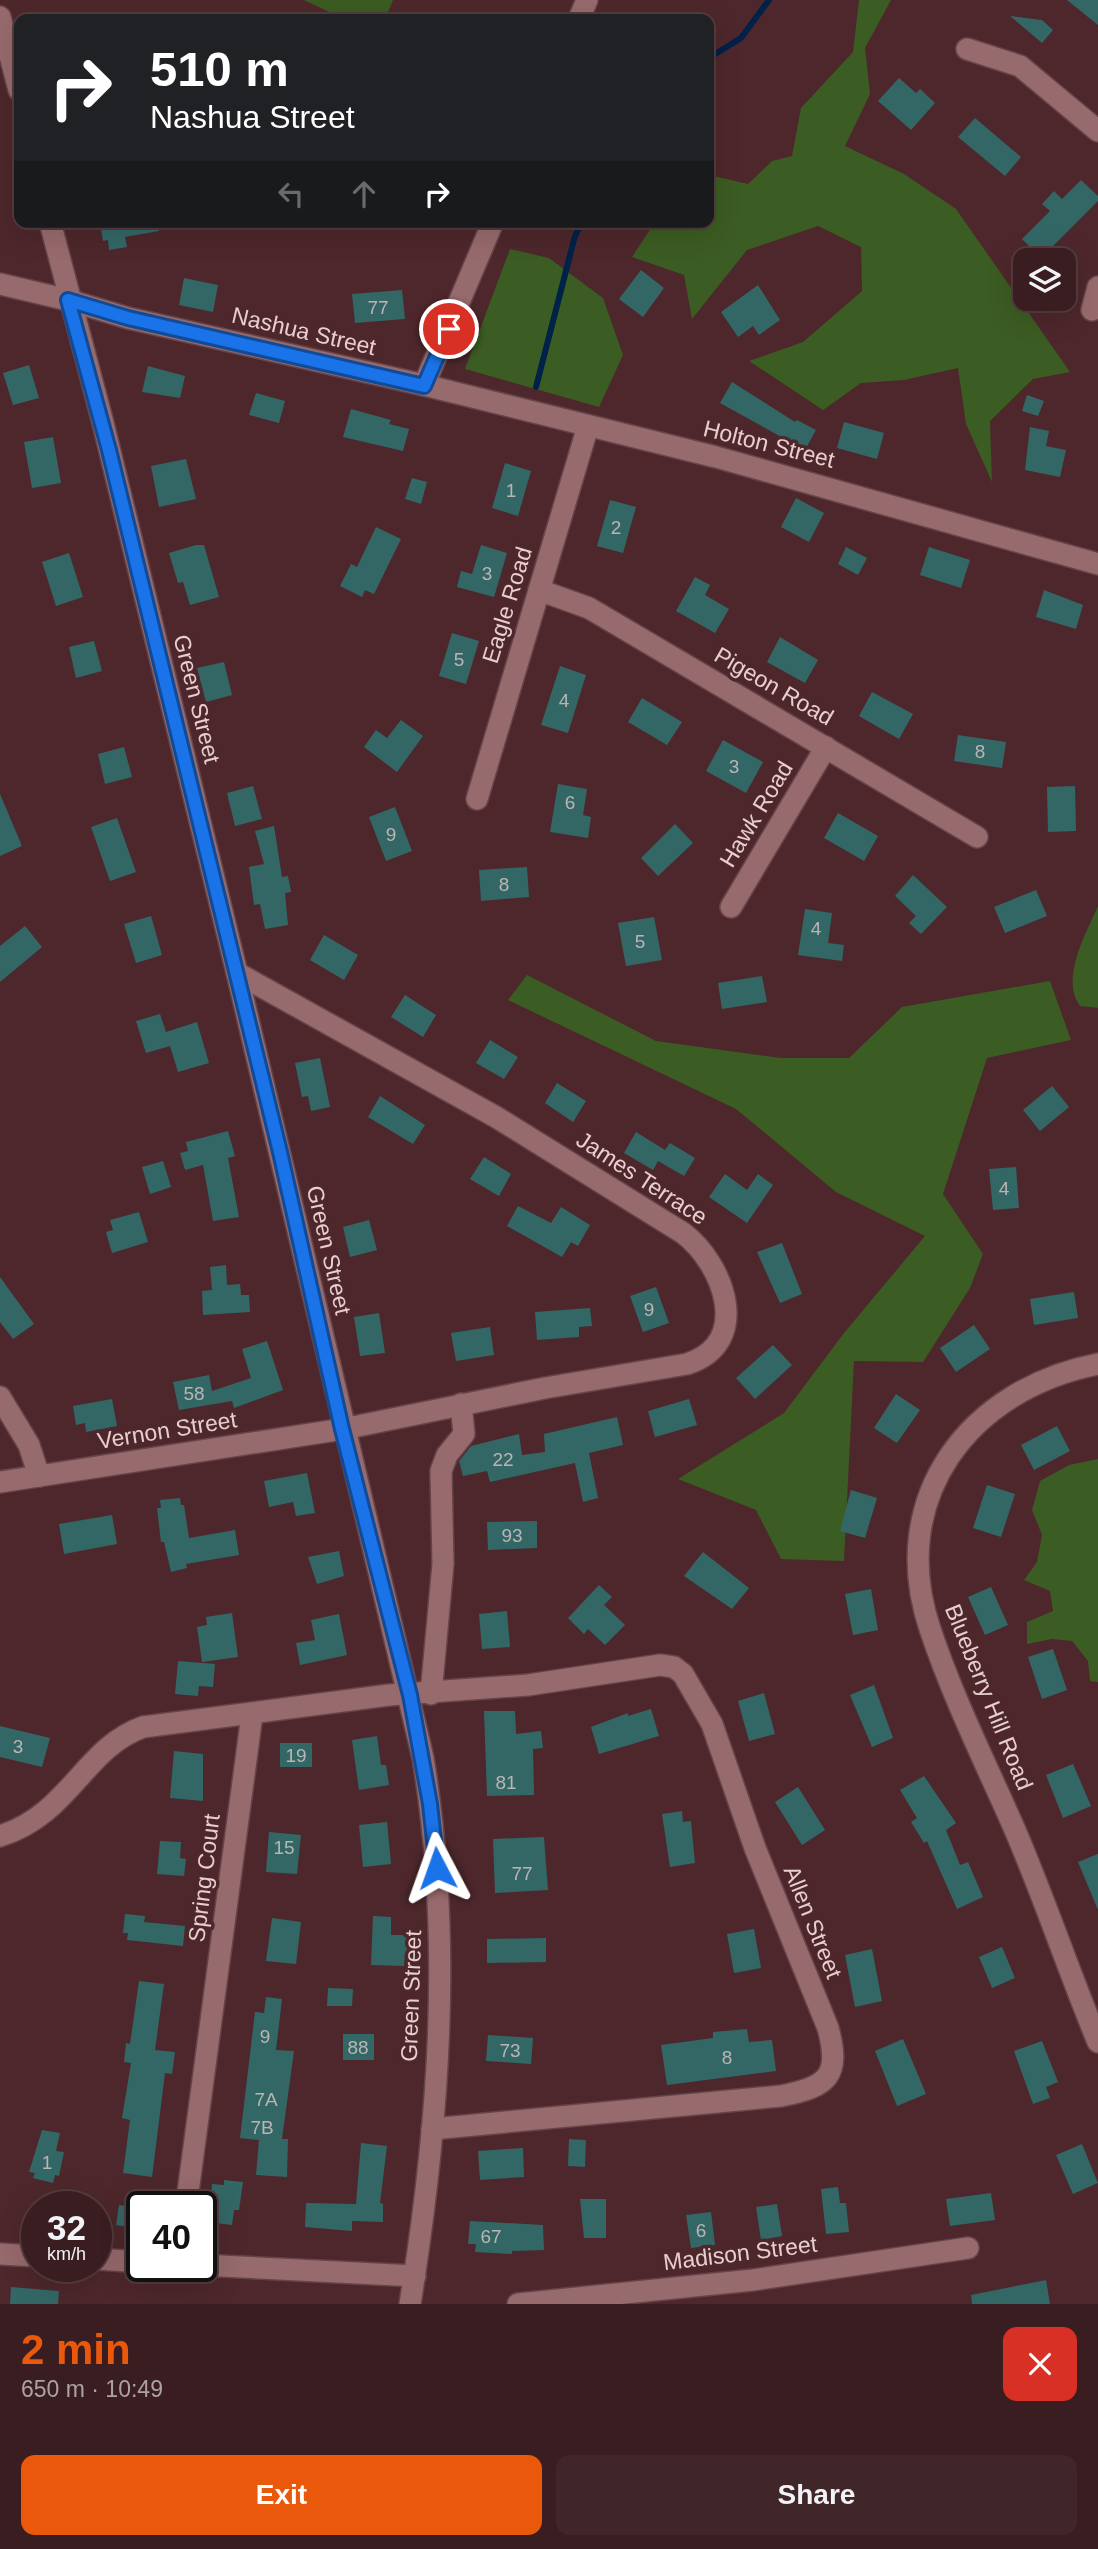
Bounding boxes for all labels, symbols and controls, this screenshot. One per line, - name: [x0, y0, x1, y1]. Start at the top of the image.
- icon: right: [35, 42, 126, 133]
- text: 510 m: [150, 42, 289, 96]
- text: Nashua Street: [150, 99, 355, 135]
- icon: left: [272, 175, 310, 213]
- icon: ahead: [345, 175, 383, 213]
- icon: right: [418, 175, 456, 213]
- map controls: [1013, 248, 1076, 311]
- button: layers: [1013, 248, 1076, 311]
- house number: 77: [367, 297, 389, 318]
- pin: [419, 299, 479, 359]
- street label: Nashua Street: [229, 302, 379, 360]
- icon: arrive: [430, 310, 468, 348]
- street label: Holton Street: [701, 415, 838, 473]
- house number: 1: [506, 480, 516, 501]
- house number: 2: [611, 517, 621, 538]
- street label: Eagle Road: [477, 544, 537, 666]
- house number: 3: [482, 563, 492, 584]
- street label: Green Street: [168, 632, 226, 767]
- street label: Pigeon Road: [710, 641, 838, 731]
- house number: 5: [454, 649, 464, 670]
- house number: 4: [559, 690, 570, 711]
- house number: 8: [975, 741, 985, 762]
- street label: Hawk Road: [714, 756, 798, 872]
- house number: 3: [729, 756, 739, 777]
- house number: 6: [565, 792, 575, 813]
- house number: 9: [386, 824, 396, 845]
- house number: 8: [499, 874, 509, 895]
- house number: 4: [811, 918, 822, 939]
- house number: 5: [635, 931, 645, 952]
- street label: James Terrace: [572, 1126, 712, 1230]
- house number: 4: [999, 1178, 1010, 1199]
- street label: Green Street: [302, 1183, 357, 1318]
- house number: 9: [644, 1299, 654, 1320]
- house number: 58: [183, 1383, 205, 1404]
- street label: Vernon Street: [96, 1406, 239, 1454]
- house number: 22: [492, 1449, 514, 1470]
- house number: 93: [501, 1525, 523, 1546]
- street label: Blueberry Hill Road: [940, 1600, 1038, 1794]
- house number: 3: [13, 1736, 23, 1757]
- house number: 19: [285, 1745, 307, 1766]
- house number: 81: [495, 1772, 517, 1793]
- street label: Spring Court: [183, 1812, 225, 1944]
- position arrow: [400, 1831, 474, 1905]
- house number: 15: [273, 1837, 295, 1858]
- street label: Allen Street: [779, 1862, 848, 1983]
- house number: 77: [511, 1863, 533, 1884]
- street label: Green Street: [396, 1929, 426, 2062]
- house number: 9: [260, 2026, 270, 2047]
- house number: 88: [347, 2037, 369, 2058]
- house number: 73: [499, 2040, 521, 2061]
- house number: 8: [722, 2047, 732, 2068]
- house number: 7A: [254, 2089, 278, 2110]
- house number: 7B: [250, 2117, 274, 2138]
- house number: 1: [42, 2152, 52, 2173]
- speed limit sign: 40: [126, 2191, 217, 2282]
- text: 32: [47, 2208, 86, 2247]
- house number: 6: [696, 2220, 706, 2241]
- house number: 67: [480, 2226, 502, 2247]
- street label: Madison Street: [662, 2231, 819, 2275]
- text: km/h: [47, 2244, 86, 2264]
- text: 2 min: [21, 2326, 131, 2373]
- button: close: [1003, 2327, 1077, 2401]
- text: 650 m · 10:49: [21, 2376, 163, 2402]
- button: Exit: [21, 2455, 542, 2535]
- button: Share: [556, 2455, 1077, 2535]

